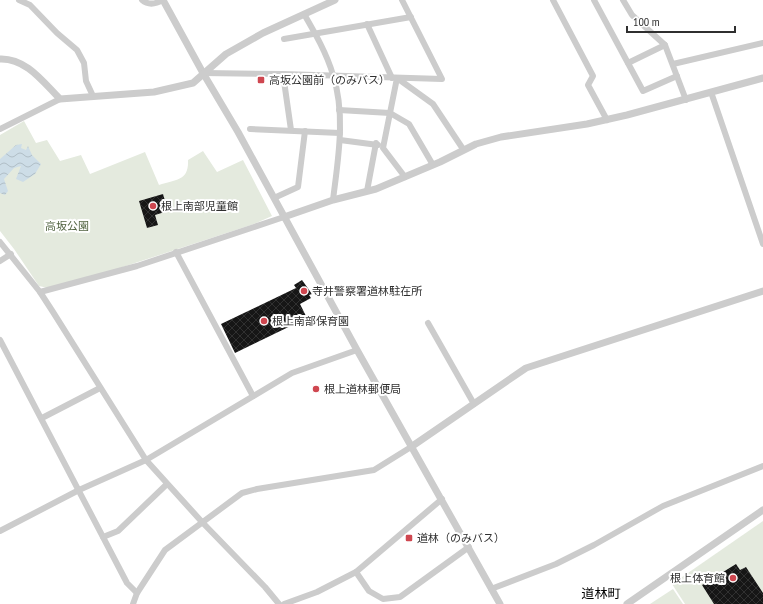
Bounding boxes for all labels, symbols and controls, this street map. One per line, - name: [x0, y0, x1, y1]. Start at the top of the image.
- scale bar: [627, 8, 735, 34]
- text: 100 m: [633, 14, 660, 29]
- place label: 高坂公園前（のみバス）: [269, 73, 390, 87]
- marker: 高坂公園前（のみバス）: [256, 75, 266, 85]
- place label: 根上南部児童館: [161, 199, 238, 213]
- marker: 根上南部児童館: [148, 201, 158, 211]
- park label: 高坂公園: [45, 219, 89, 233]
- place label: 寺井警察署道林駐在所: [312, 284, 423, 298]
- marker: 寺井警察署道林駐在所: [299, 286, 309, 296]
- place label: 根上南部保育園: [272, 314, 349, 328]
- marker: 根上南部保育園: [259, 316, 269, 326]
- place label: 根上道林郵便局: [324, 382, 401, 396]
- marker: 根上道林郵便局: [311, 384, 321, 394]
- place label: 道林（のみバス）: [417, 531, 505, 545]
- marker: 道林（のみバス）: [404, 533, 414, 543]
- place label: 根上体育館: [670, 571, 725, 585]
- marker: 根上体育館: [728, 573, 738, 583]
- district label: 道林町: [581, 585, 621, 602]

